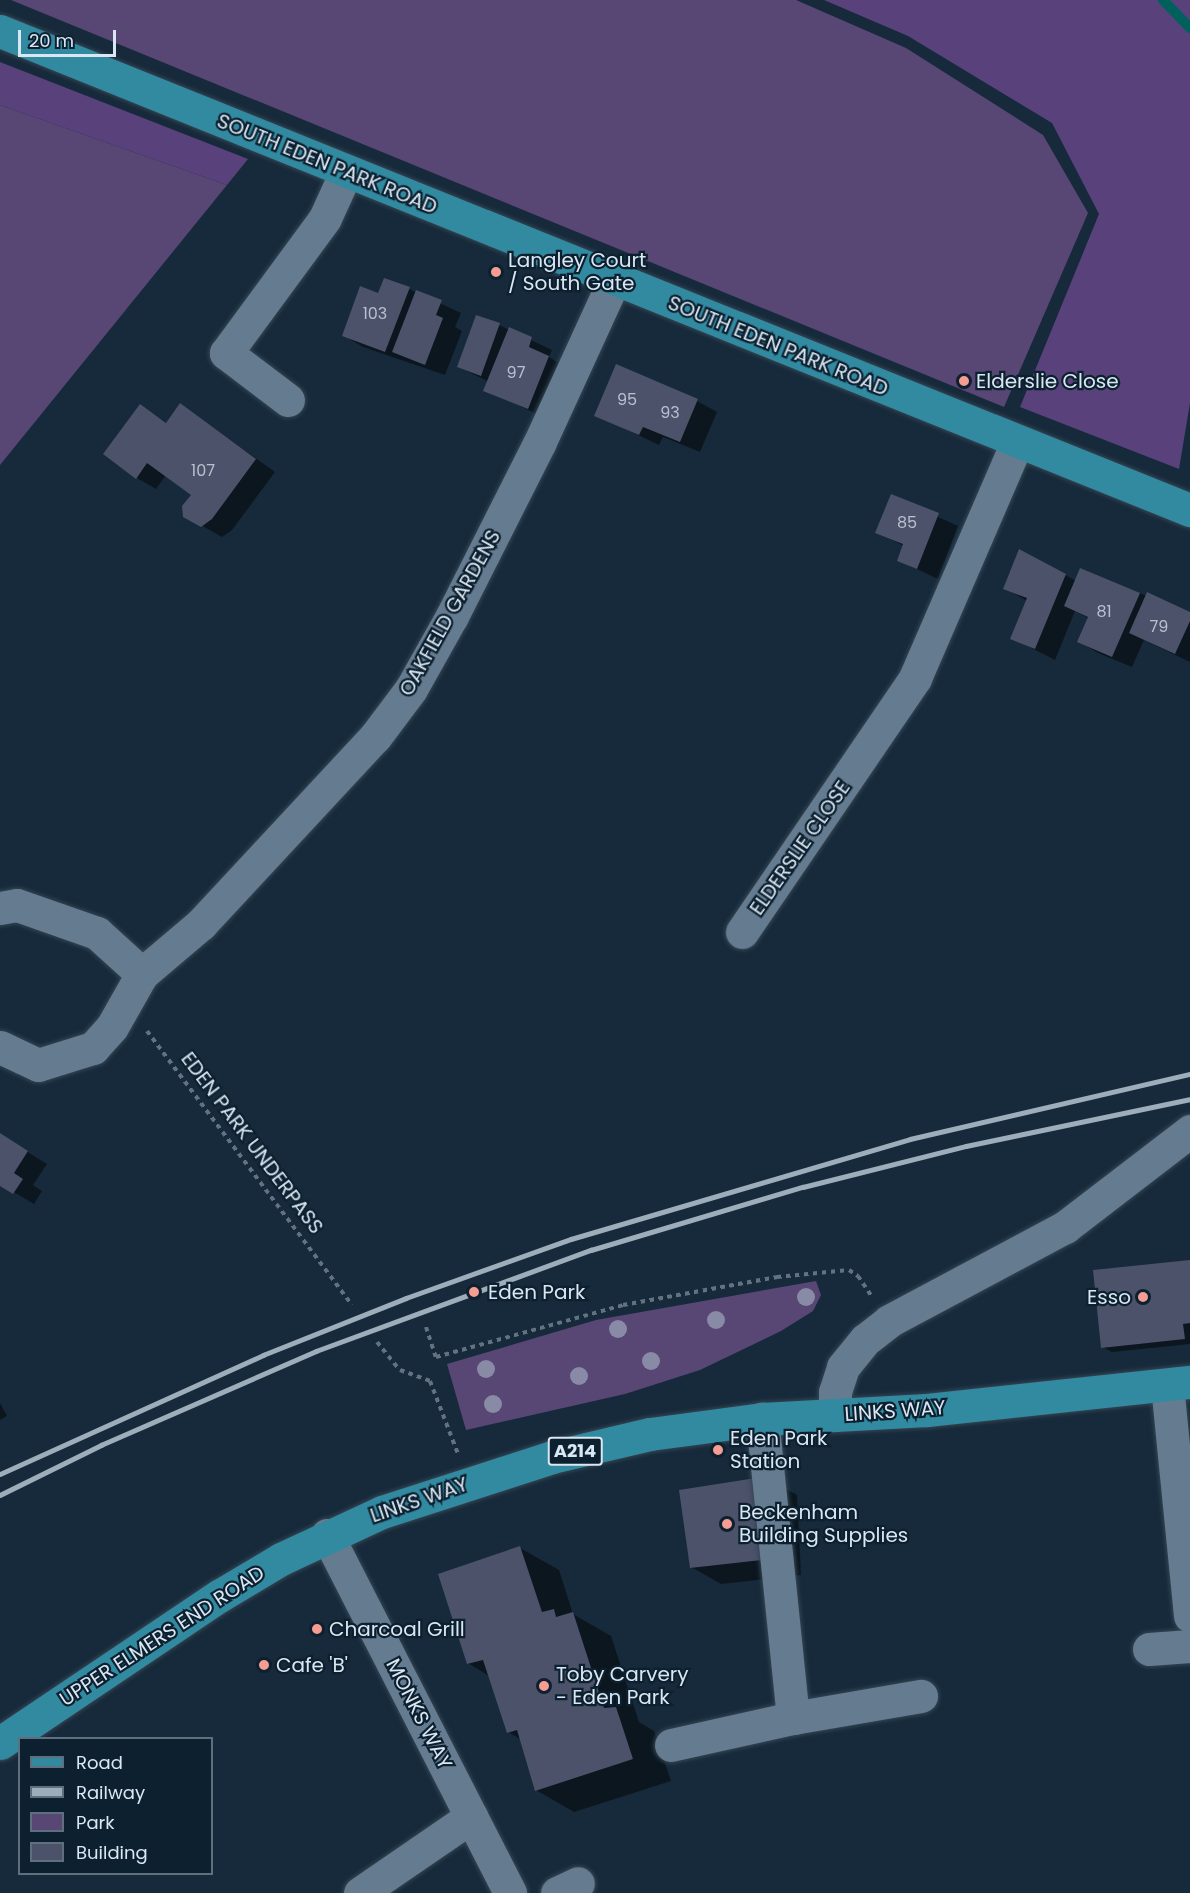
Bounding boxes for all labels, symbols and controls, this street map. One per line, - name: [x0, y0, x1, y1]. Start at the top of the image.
- scale bar: [21, 18, 118, 56]
- text: 20 m: [29, 28, 74, 53]
- street label: SOUTH EDEN PARK ROAD: [214, 109, 440, 219]
- place label: Langley Court / South Gate: [508, 248, 646, 295]
- marker: Langley Court / South Gate: [489, 265, 503, 279]
- street label: SOUTH EDEN PARK ROAD: [665, 291, 891, 401]
- house number: 103: [363, 304, 387, 324]
- house number: 97: [507, 363, 525, 383]
- place label: Elderslie Close: [976, 369, 1119, 393]
- marker: Elderslie Close: [957, 374, 971, 388]
- house number: 95: [617, 390, 637, 410]
- house number: 93: [660, 403, 680, 423]
- house number: 107: [191, 461, 215, 481]
- house number: 85: [897, 513, 917, 533]
- street label: OAKFIELD GARDENS: [394, 526, 506, 700]
- house number: 81: [1096, 602, 1112, 622]
- house number: 79: [1150, 617, 1168, 637]
- street label: ELDERSLIE CLOSE: [745, 776, 855, 920]
- street label: EDEN PARK UNDERPASS: [176, 1047, 328, 1239]
- place label: Eden Park: [488, 1280, 585, 1304]
- marker: Eden Park: [465, 1283, 483, 1301]
- place label: Esso: [1087, 1285, 1131, 1309]
- marker: Esso: [1136, 1290, 1150, 1304]
- street label: LINKS WAY: [844, 1395, 946, 1427]
- place label: Eden Park Station: [730, 1426, 827, 1473]
- road number: A214: [546, 1436, 604, 1466]
- marker: Eden Park Station: [711, 1443, 725, 1457]
- street label: LINKS WAY: [367, 1472, 471, 1528]
- place label: Beckenham Building Supplies: [739, 1500, 908, 1547]
- marker: Beckenham Building Supplies: [720, 1517, 734, 1531]
- street label: UPPER ELMERS END ROAD: [55, 1561, 269, 1711]
- place label: Charcoal Grill: [329, 1617, 465, 1641]
- marker: Charcoal Grill: [310, 1622, 324, 1636]
- place label: Cafe 'B': [276, 1653, 348, 1677]
- street label: MONKS WAY: [381, 1655, 457, 1773]
- marker: Cafe 'B': [257, 1658, 271, 1672]
- place label: Toby Carvery - Eden Park: [556, 1662, 688, 1709]
- marker: Toby Carvery - Eden Park: [537, 1679, 551, 1693]
- legend: [18, 1737, 213, 1875]
- text: Road: [76, 1750, 123, 1775]
- text: Railway: [76, 1780, 145, 1805]
- text: Park: [76, 1810, 115, 1835]
- text: Building: [76, 1840, 148, 1865]

